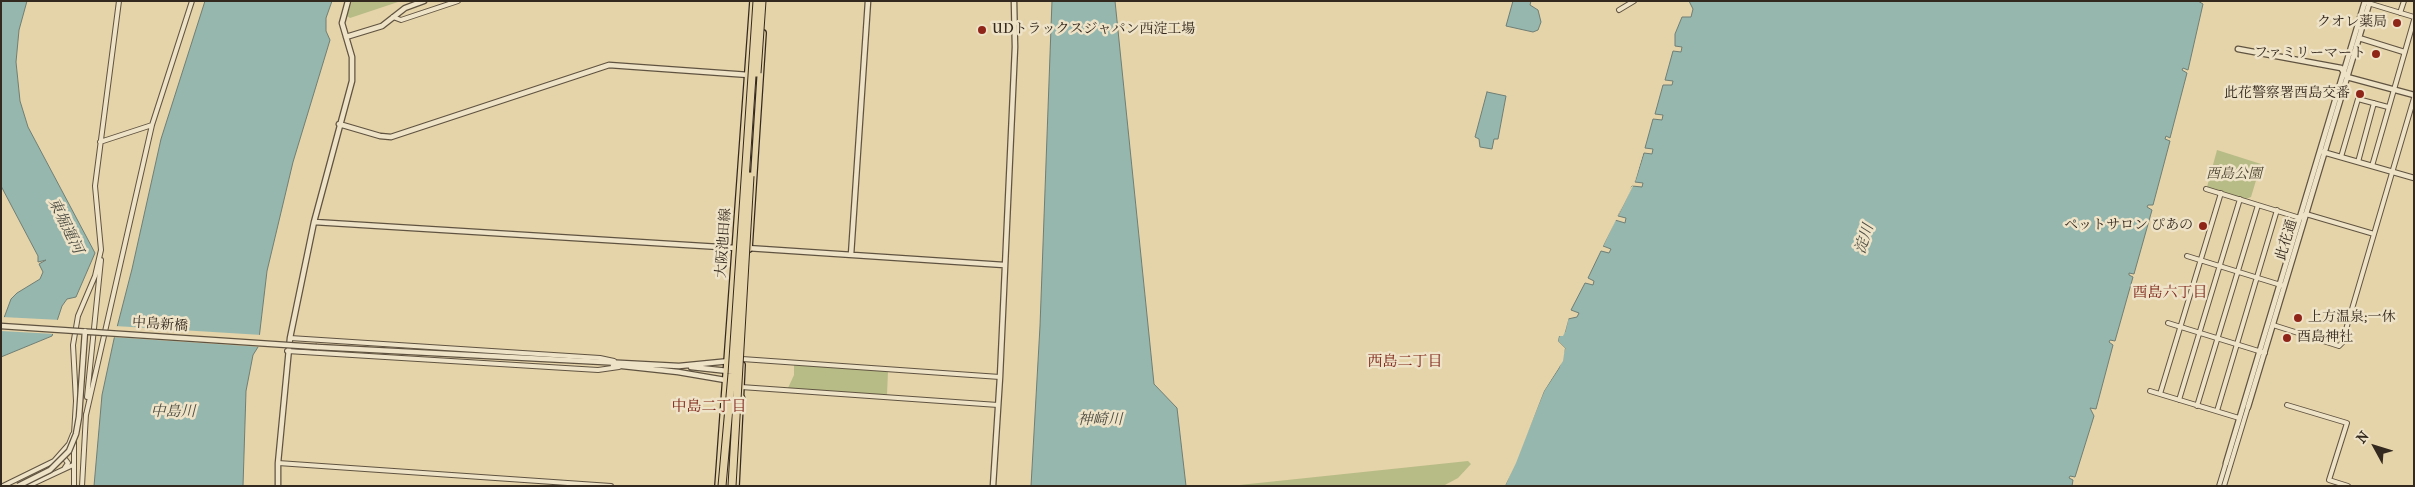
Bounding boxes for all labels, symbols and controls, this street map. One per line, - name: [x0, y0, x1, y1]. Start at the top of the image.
- place label: クオレ薬局: [2317, 15, 2387, 31]
- marker: クオレ薬局: [2391, 17, 2403, 29]
- place label: UDトラックスジャパン西淀工場: [992, 22, 1196, 38]
- marker: UDトラックスジャパン西淀工場: [976, 24, 988, 36]
- place label: ファミリーマート: [2254, 46, 2366, 62]
- marker: ファミリーマート: [2370, 48, 2382, 60]
- place label: 此花警察署酉島交番: [2224, 86, 2350, 102]
- marker: 此花警察署酉島交番: [2354, 88, 2366, 100]
- park label: 酉島公園: [2206, 167, 2262, 183]
- water label: 東堀運河: [44, 195, 86, 257]
- street label: 大阪池田線: [713, 207, 735, 279]
- street label: 此花通: [2273, 217, 2301, 263]
- place label: ペットサロン ぴあの: [2064, 218, 2193, 234]
- marker: ペットサロン ぴあの: [2197, 220, 2209, 232]
- water label: 淀川: [1852, 222, 1878, 256]
- district label: 酉島六丁目: [2133, 284, 2207, 302]
- place label: 上方温泉;一休: [2308, 310, 2396, 326]
- marker: 上方温泉;一休: [2292, 312, 2304, 324]
- street label: 中島新橋: [131, 315, 189, 335]
- place label: 酉島神社: [2297, 330, 2353, 346]
- marker: 酉島神社: [2281, 332, 2293, 344]
- district label: 西島二丁目: [1368, 353, 1442, 371]
- district label: 中島二丁目: [672, 398, 746, 416]
- water label: 中島川: [151, 403, 195, 421]
- water label: 神崎川: [1078, 411, 1122, 429]
- north arrow: [2350, 422, 2400, 472]
- text: N: [2353, 428, 2373, 447]

